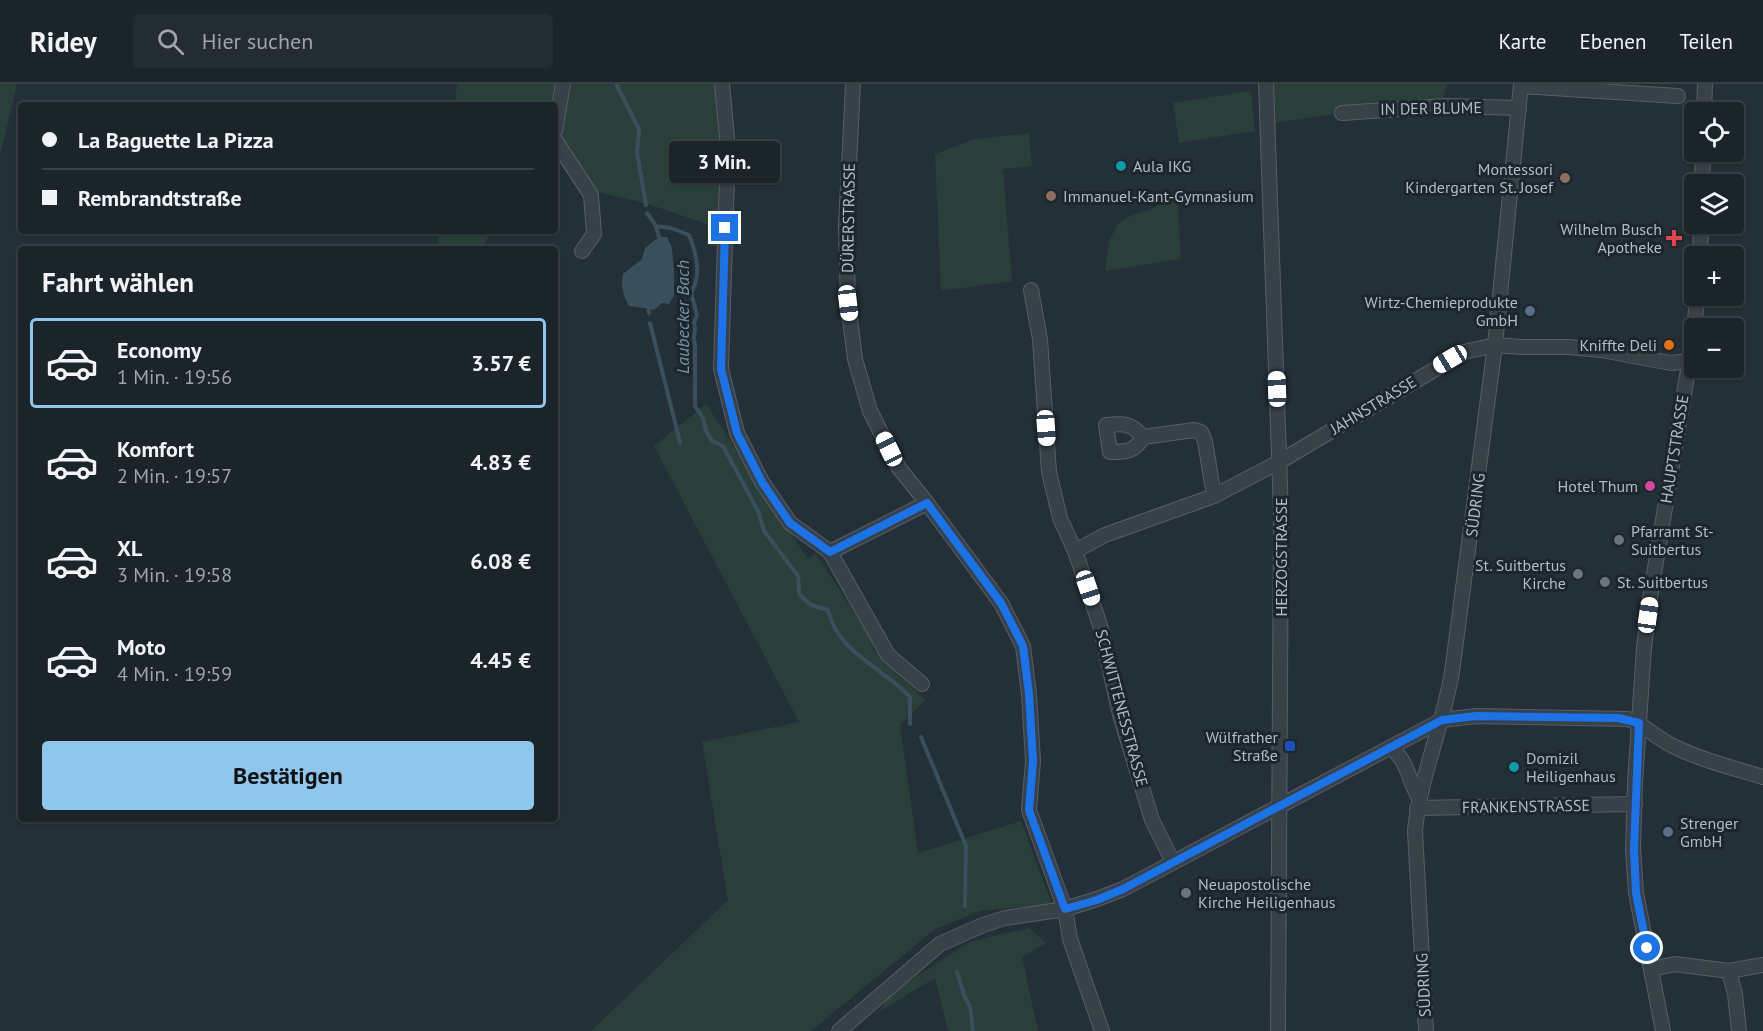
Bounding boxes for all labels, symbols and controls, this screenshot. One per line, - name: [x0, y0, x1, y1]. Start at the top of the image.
- search box: [133, 14, 553, 68]
- text: Ridey: [30, 23, 97, 60]
- icon: search: [154, 25, 187, 58]
- text: Hier suchen: [202, 27, 313, 55]
- text: Karte: [1499, 28, 1547, 55]
- text: Ebenen: [1580, 28, 1646, 55]
- text: Teilen: [1679, 28, 1733, 55]
- street label: IN DER BLUME: [1380, 97, 1482, 119]
- map controls: [1684, 102, 1744, 378]
- button: locate: [1684, 102, 1744, 162]
- text: La Baguette La Pizza: [78, 126, 274, 154]
- callout: 3 Min.: [670, 141, 780, 183]
- text: 3 Min.: [698, 149, 751, 175]
- place label: Aula IKG: [1133, 156, 1191, 176]
- marker: Aula IKG: [1114, 159, 1128, 173]
- place label: Montessori Kindergarten St. Josef: [1405, 159, 1554, 197]
- street label: DÜRERSTRASSE: [837, 163, 859, 273]
- marker: Montessori Kindergarten St. Josef: [1558, 171, 1572, 185]
- button: layers: [1684, 174, 1744, 234]
- text: Rembrandtstraße: [78, 184, 242, 212]
- place label: Immanuel-Kant-Gymnasium: [1063, 186, 1254, 206]
- marker: Immanuel-Kant-Gymnasium: [1044, 189, 1058, 203]
- route end: [711, 214, 738, 241]
- place label: Wilhelm Busch Apotheke: [1560, 219, 1662, 257]
- marker: Wilhelm Busch Apotheke: [1667, 231, 1681, 245]
- button: +: [1684, 246, 1744, 306]
- water label: Laubecker Bach: [671, 260, 694, 374]
- text: Fahrt wählen: [42, 265, 194, 299]
- car: [837, 284, 859, 322]
- place label: Wirtz-Chemieprodukte GmbH: [1364, 292, 1518, 330]
- marker: Wirtz-Chemieprodukte GmbH: [1523, 304, 1537, 318]
- button: −: [1684, 318, 1744, 378]
- place label: Kniffte Deli: [1579, 335, 1657, 355]
- icon: car: [45, 336, 99, 390]
- text: Economy: [117, 336, 201, 364]
- marker: Kniffte Deli: [1662, 338, 1676, 352]
- car: [1430, 342, 1470, 376]
- text: 3.57 €: [471, 349, 531, 377]
- text: 1 Min. · 19:56: [117, 364, 232, 390]
- car: [1267, 371, 1287, 407]
- street label: JAHNSTRASSE: [1325, 371, 1420, 439]
- street label: HAUPTSTRASSE: [1656, 393, 1692, 505]
- car: [1036, 409, 1056, 447]
- car: [873, 429, 905, 469]
- icon: car: [45, 435, 99, 489]
- text: Komfort: [117, 435, 194, 463]
- text: 4.83 €: [470, 448, 531, 476]
- text: 2 Min. · 19:57: [117, 463, 232, 489]
- street label: SÜDRING: [1461, 472, 1489, 538]
- place label: Hotel Thum: [1558, 476, 1638, 496]
- marker: Hotel Thum: [1643, 479, 1657, 493]
- street label: HERZOGSTRASSE: [1271, 498, 1291, 616]
- place label: Pfarramt St- Suitbertus: [1631, 521, 1714, 559]
- marker: Pfarramt St- Suitbertus: [1612, 533, 1626, 547]
- icon: car: [45, 534, 99, 588]
- text: XL: [117, 534, 142, 562]
- text: 6.08 €: [470, 547, 531, 575]
- place label: St. Suitbertus Kirche: [1475, 555, 1566, 593]
- text: 3 Min. · 19:58: [117, 562, 232, 588]
- marker: St. Suitbertus Kirche: [1571, 567, 1585, 581]
- car: [1074, 568, 1102, 608]
- place label: St. Suitbertus: [1617, 572, 1708, 592]
- marker: St. Suitbertus: [1598, 575, 1612, 589]
- car: [1637, 596, 1659, 634]
- street label: SCHWITTENESSTRASSE: [1091, 627, 1153, 789]
- icon: car: [45, 633, 99, 687]
- text: Moto: [117, 633, 166, 661]
- text: 4.45 €: [470, 646, 531, 674]
- text: 4 Min. · 19:59: [117, 661, 232, 687]
- place label: Wülfrather Straße: [1206, 727, 1279, 765]
- marker: Wülfrather Straße: [1283, 739, 1297, 753]
- button: Bestätigen: [42, 741, 534, 810]
- place label: Domizil Heiligenhaus: [1526, 748, 1616, 786]
- marker: Domizil Heiligenhaus: [1507, 760, 1521, 774]
- street label: FRANKENSTRASSE: [1462, 795, 1590, 817]
- place label: Strenger GmbH: [1680, 813, 1739, 851]
- marker: Strenger GmbH: [1661, 825, 1675, 839]
- place label: Neuapostolische Kirche Heiligenhaus: [1198, 874, 1336, 912]
- marker: Neuapostolische Kirche Heiligenhaus: [1179, 886, 1193, 900]
- route start: [1633, 934, 1660, 961]
- street label: SÜDRING: [1411, 952, 1435, 1018]

